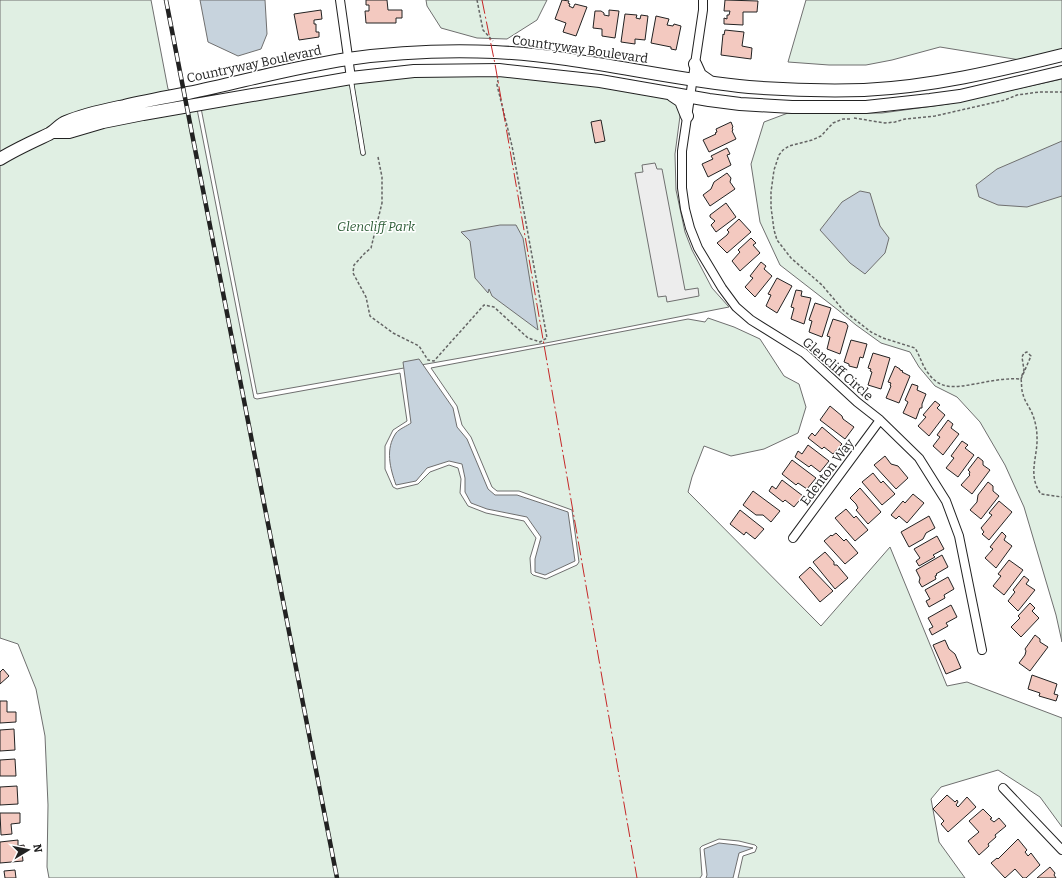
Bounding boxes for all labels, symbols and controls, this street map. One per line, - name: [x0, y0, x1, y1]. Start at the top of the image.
- street label: Countryway Boulevard: [511, 32, 649, 66]
- street label: Countryway Boulevard: [185, 42, 323, 86]
- park label: Glencliff Park: [337, 219, 416, 234]
- street label: Glencliff Circle: [800, 334, 876, 404]
- street label: Edenton Way: [797, 436, 857, 508]
- north arrow: [8, 830, 48, 870]
- text: N: [30, 843, 45, 854]

